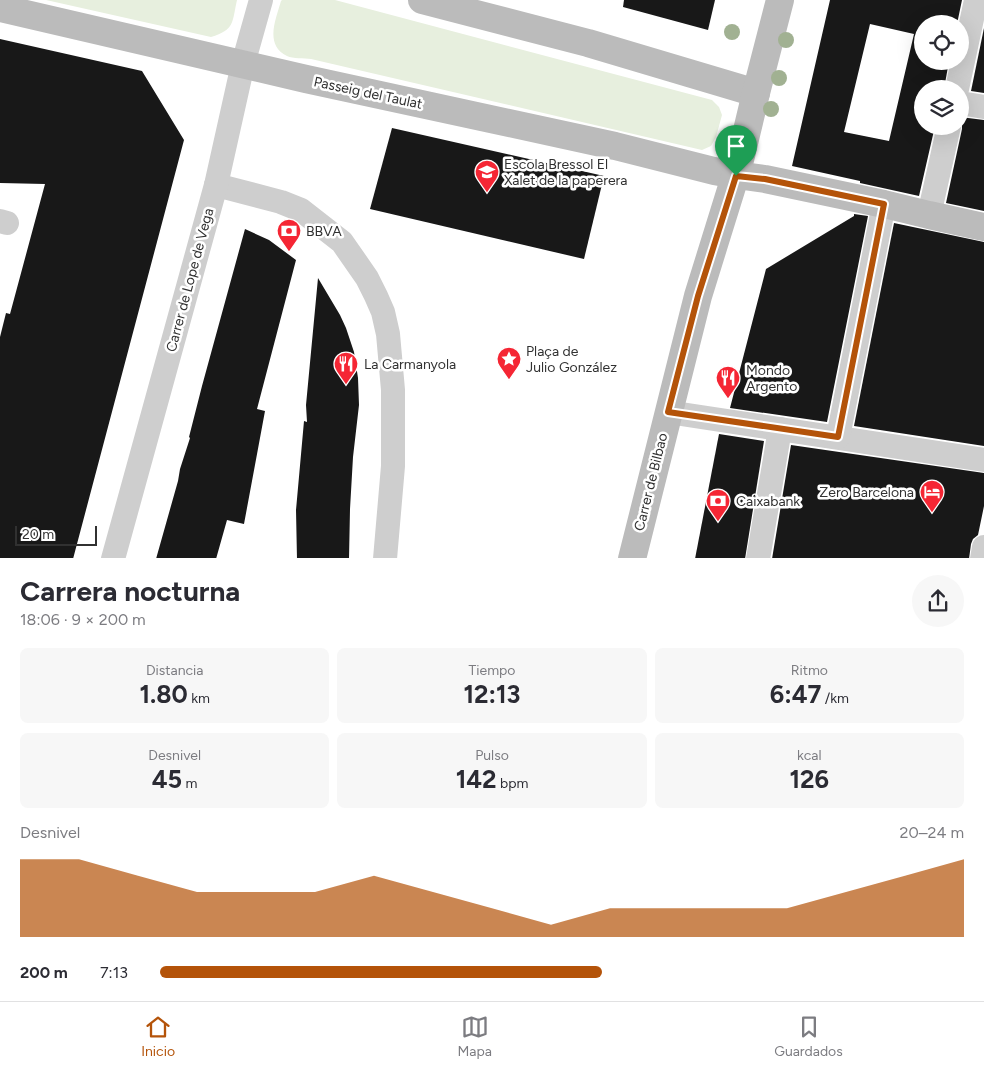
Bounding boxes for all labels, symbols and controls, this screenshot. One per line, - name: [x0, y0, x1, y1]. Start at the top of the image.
- map controls: [914, 15, 969, 135]
- button: locate: [914, 15, 969, 70]
- street label: Passeig del Taulat: [312, 73, 424, 113]
- button: layers: [914, 80, 969, 135]
- pin: [715, 125, 757, 176]
- icon: arrive: [722, 132, 750, 160]
- place label: Escola Bressol El Xalet de la paperera: [504, 156, 627, 189]
- school or university icon: Escola Bressol El Xalet de la paperera: [474, 159, 500, 193]
- street label: Carrer de Lope de Vega: [163, 206, 217, 354]
- bank icon: BBVA: [276, 218, 302, 252]
- place label: BBVA: [306, 223, 342, 240]
- place label: Plaça de Julio González: [526, 343, 617, 376]
- place icon: Plaça de Julio González: [496, 346, 522, 380]
- restaurant icon: La Carmanyola: [333, 351, 359, 385]
- place label: La Carmanyola: [364, 356, 456, 373]
- place label: Mondo Argento: [746, 362, 797, 395]
- restaurant icon: Mondo Argento: [715, 365, 741, 399]
- street label: Carrer de Bilbao: [631, 431, 671, 533]
- hotel icon: Zero Barcelona: [919, 479, 945, 513]
- place label: Zero Barcelona: [819, 484, 914, 501]
- bank icon: Caixabank: [705, 488, 731, 522]
- place label: Caixabank: [736, 493, 800, 510]
- scale bar: [15, 524, 98, 547]
- text: 20 m: [22, 526, 54, 543]
- text: Carrera nocturna: [20, 574, 240, 608]
- button: share: [912, 575, 964, 627]
- text: 18:06 · 9 × 200 m: [20, 610, 146, 629]
- text: Distancia: [146, 662, 203, 679]
- text: Tiempo: [469, 662, 515, 679]
- text: Ritmo: [791, 662, 828, 679]
- text: 1.80: [139, 679, 188, 709]
- text: 12:13: [463, 679, 521, 709]
- text: 6:47: [770, 679, 821, 709]
- text: km: [188, 690, 210, 707]
- text: /km: [821, 690, 849, 707]
- text: Desnivel: [148, 747, 201, 764]
- text: Pulso: [475, 747, 509, 764]
- text: kcal: [797, 747, 822, 764]
- text: 45: [152, 764, 182, 794]
- text: 142: [456, 764, 496, 794]
- text: 126: [790, 764, 829, 794]
- text: m: [182, 775, 198, 792]
- text: bpm: [496, 775, 528, 792]
- text: Desnivel: [20, 823, 80, 842]
- text: 20–24 m: [900, 823, 964, 842]
- text: 200 m: [20, 963, 68, 982]
- text: 7:13: [100, 963, 128, 982]
- tab: Inicio: [141, 1013, 175, 1060]
- tab: Mapa: [457, 1013, 492, 1060]
- tab: Guardados: [774, 1013, 843, 1060]

